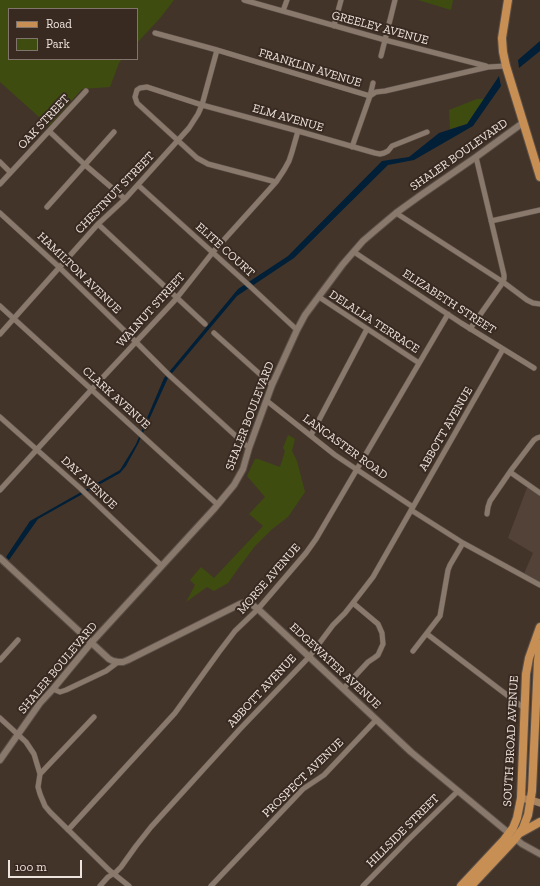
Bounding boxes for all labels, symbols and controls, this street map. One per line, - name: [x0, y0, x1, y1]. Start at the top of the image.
- legend: [8, 8, 138, 60]
- street label: GREELEY AVENUE: [330, 8, 430, 48]
- text: Road: [46, 17, 72, 31]
- text: Park: [46, 37, 70, 51]
- street label: FRANKLIN AVENUE: [257, 46, 363, 90]
- street label: OAK STREET: [15, 92, 73, 152]
- street label: ELM AVENUE: [251, 101, 325, 135]
- street label: SHALER BOULEVARD: [408, 116, 510, 194]
- street label: CHESTNUT STREET: [72, 149, 158, 237]
- street label: ELITE COURT: [193, 220, 257, 280]
- street label: HAMILTON AVENUE: [34, 229, 124, 317]
- street label: ELIZABETH STREET: [400, 266, 498, 338]
- street label: WALNUT STREET: [114, 270, 188, 350]
- street label: DELALLA TERRACE: [326, 287, 422, 357]
- street label: SHALER BOULEVARD: [223, 359, 277, 473]
- street label: CLARK AVENUE: [79, 364, 153, 432]
- street label: ABBOTT AVENUE: [416, 384, 476, 474]
- street label: LANCASTER ROAD: [300, 411, 390, 483]
- street label: DAY AVENUE: [58, 453, 120, 513]
- street label: MORSE AVENUE: [234, 541, 304, 617]
- street label: SHALER BOULEVARD: [15, 619, 101, 717]
- street label: EDGEWATER AVENUE: [286, 620, 384, 712]
- street label: ABBOTT AVENUE: [224, 651, 300, 731]
- street label: SOUTH BROAD AVENUE: [500, 675, 522, 807]
- street label: PROSPECT AVENUE: [259, 736, 347, 820]
- street label: HILLSIDE STREET: [364, 792, 442, 870]
- scale bar: [10, 852, 84, 878]
- text: 100 m: [15, 860, 47, 874]

